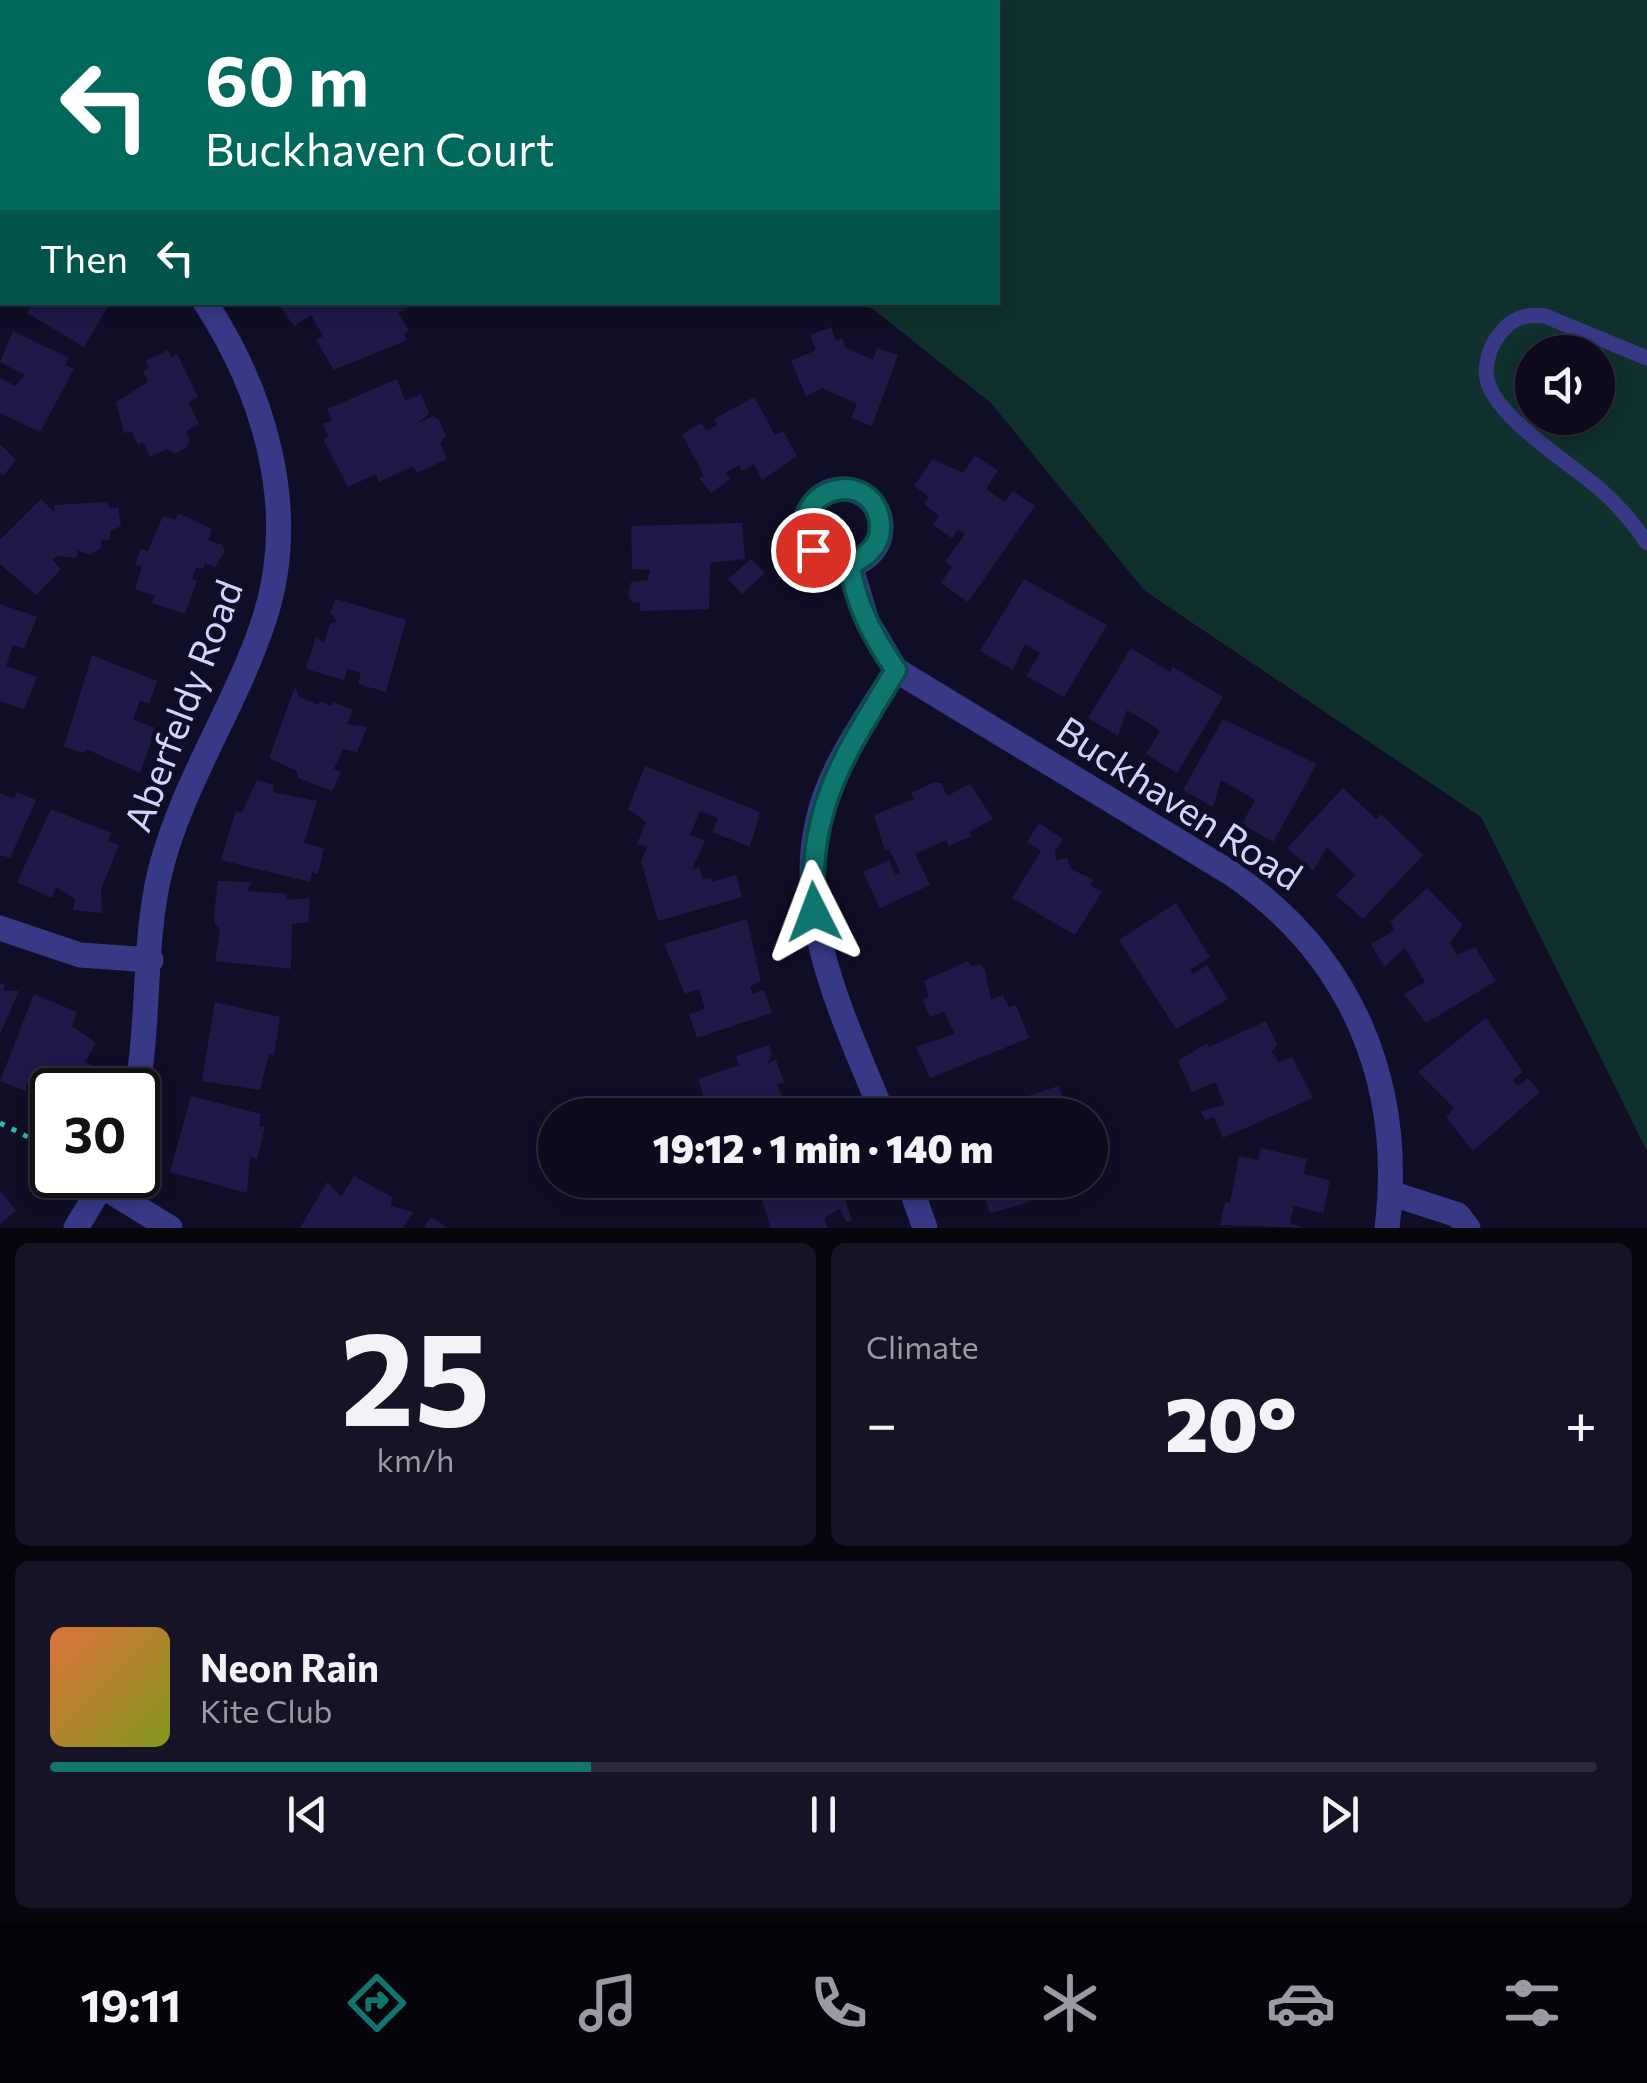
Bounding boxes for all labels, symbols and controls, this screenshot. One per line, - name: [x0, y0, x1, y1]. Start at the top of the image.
- text: 60 m: [205, 35, 369, 120]
- icon: left: [40, 40, 170, 170]
- text: Buckhaven Court: [205, 120, 554, 175]
- icon: left: [148, 230, 203, 285]
- text: Then: [40, 234, 128, 281]
- map controls: [1515, 335, 1615, 435]
- button: sound: [1515, 335, 1615, 435]
- pin: [771, 508, 856, 593]
- icon: arrive: [786, 523, 841, 578]
- street label: Aberfeldy Road: [112, 573, 251, 837]
- street label: Buckhaven Road: [1049, 705, 1312, 899]
- position arrow: [762, 860, 866, 964]
- speed limit sign: 30: [30, 1068, 160, 1198]
- text: 19:12 · 1 min · 140 m: [653, 1124, 993, 1171]
- text: 25: [341, 1294, 490, 1453]
- text: Climate: [866, 1326, 979, 1366]
- text: 20°: [1165, 1376, 1297, 1467]
- text: −: [866, 1388, 897, 1455]
- text: +: [1565, 1388, 1597, 1455]
- text: km/h: [377, 1439, 454, 1479]
- text: Neon Rain: [200, 1643, 379, 1690]
- text: Kite Club: [200, 1690, 332, 1730]
- icon: previous: [280, 1787, 335, 1842]
- icon: pause: [796, 1787, 851, 1842]
- icon: next: [1312, 1787, 1367, 1842]
- icon: directions: [342, 1968, 412, 2038]
- icon: music: [573, 1968, 643, 2038]
- icon: phone: [804, 1968, 874, 2038]
- icon: climate: [1035, 1968, 1105, 2038]
- icon: car: [1266, 1968, 1336, 2038]
- icon: filters: [1497, 1968, 1567, 2038]
- text: 19:11: [80, 1976, 181, 2031]

